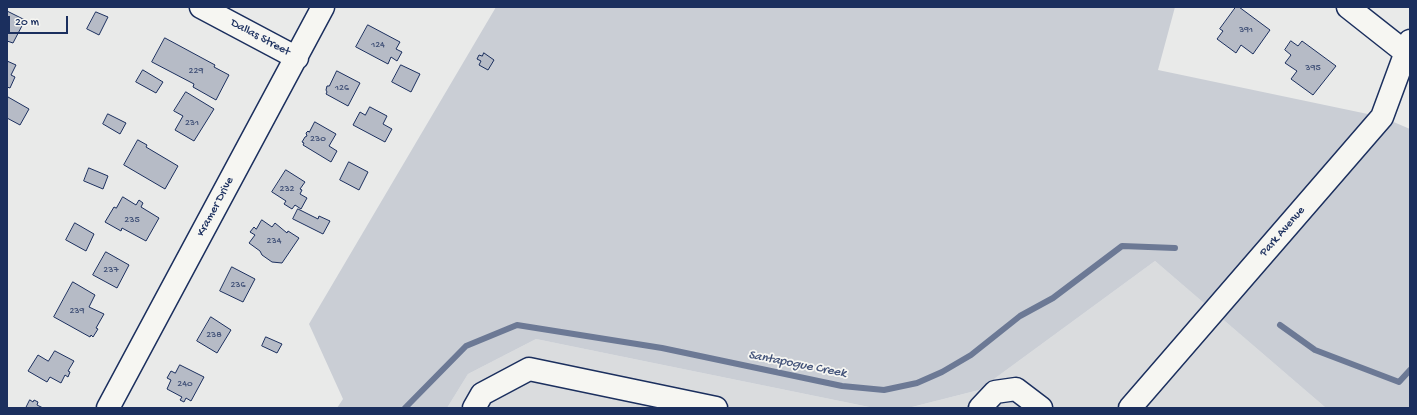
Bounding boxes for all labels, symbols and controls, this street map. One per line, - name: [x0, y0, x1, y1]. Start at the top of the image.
- scale bar: [10, 8, 70, 34]
- text: 20 m: [15, 16, 39, 30]
- street label: Dallas Street: [228, 16, 292, 60]
- house number: 391: [1239, 24, 1253, 36]
- house number: 124: [371, 39, 385, 51]
- house number: 395: [1305, 62, 1321, 74]
- house number: 229: [189, 65, 203, 77]
- house number: 126: [335, 82, 349, 94]
- house number: 231: [185, 117, 199, 129]
- house number: 230: [310, 133, 326, 145]
- street label: Kramer Drive: [194, 175, 238, 239]
- house number: 232: [280, 183, 294, 195]
- street label: Park Avenue: [1257, 204, 1309, 260]
- house number: 235: [124, 214, 140, 226]
- house number: 234: [267, 235, 281, 247]
- house number: 237: [103, 264, 119, 276]
- house number: 236: [230, 279, 246, 291]
- house number: 239: [69, 305, 85, 317]
- house number: 238: [206, 329, 222, 341]
- water label: Santapogue Creek: [747, 348, 847, 382]
- house number: 240: [177, 378, 193, 390]

